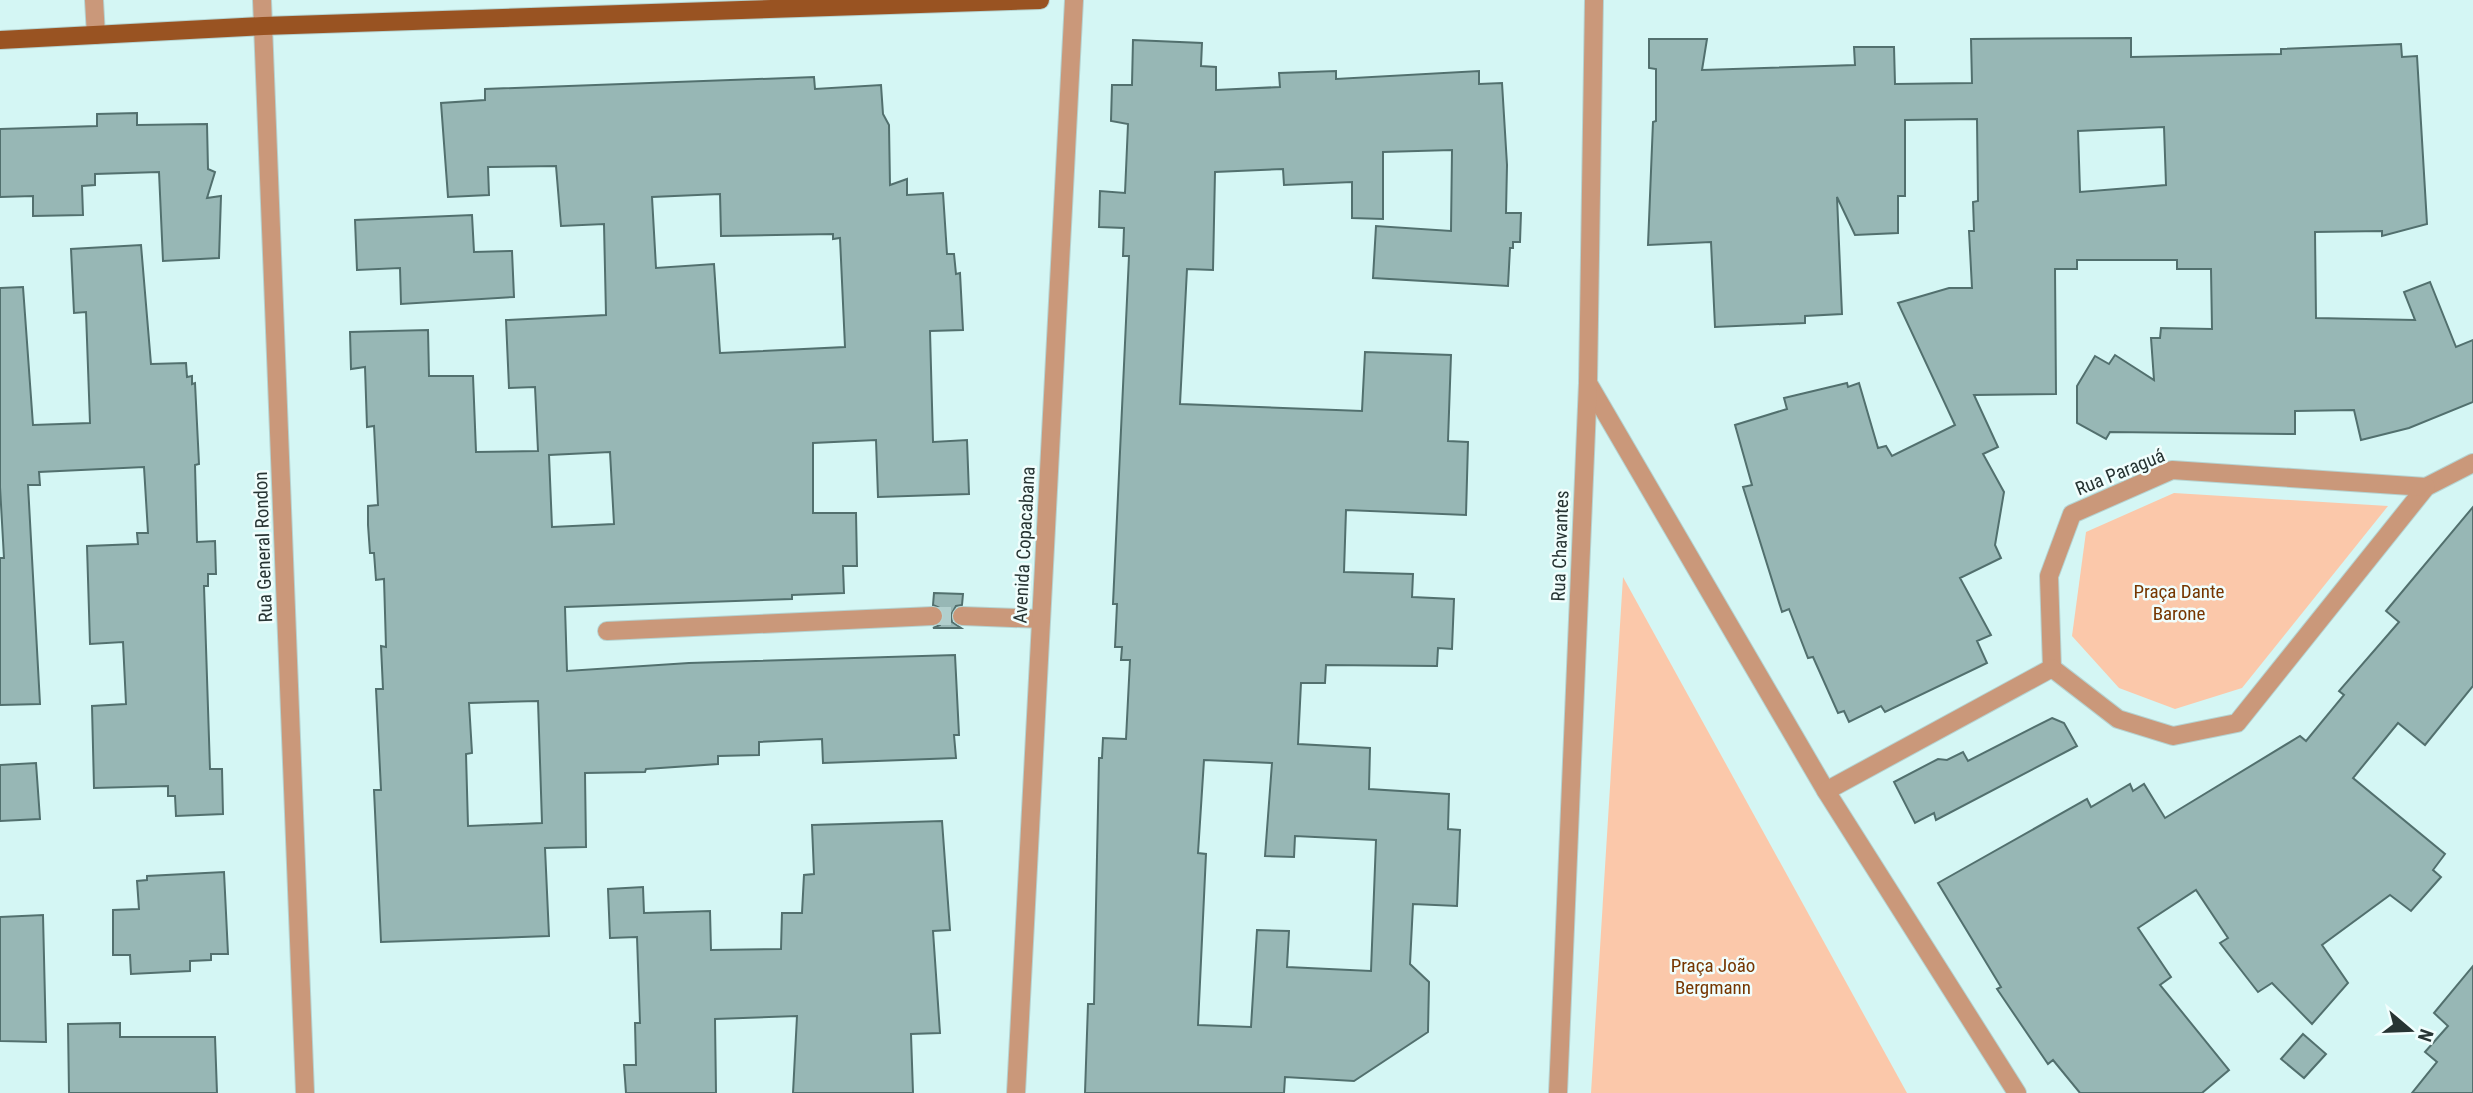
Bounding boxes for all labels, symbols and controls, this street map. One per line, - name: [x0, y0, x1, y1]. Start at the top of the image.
- street label: Rua Paraguá: [2072, 444, 2168, 500]
- street label: Avenida Copacabana: [1008, 466, 1040, 624]
- street label: Rua General Rondon: [249, 471, 277, 623]
- street label: Rua Chavantes: [1547, 490, 1573, 602]
- park label: Praça Dante Barone: [2134, 580, 2225, 625]
- park label: Praça João Bergmann: [1671, 954, 1755, 999]
- north arrow: [2375, 995, 2445, 1065]
- text: N: [2413, 1026, 2438, 1045]

